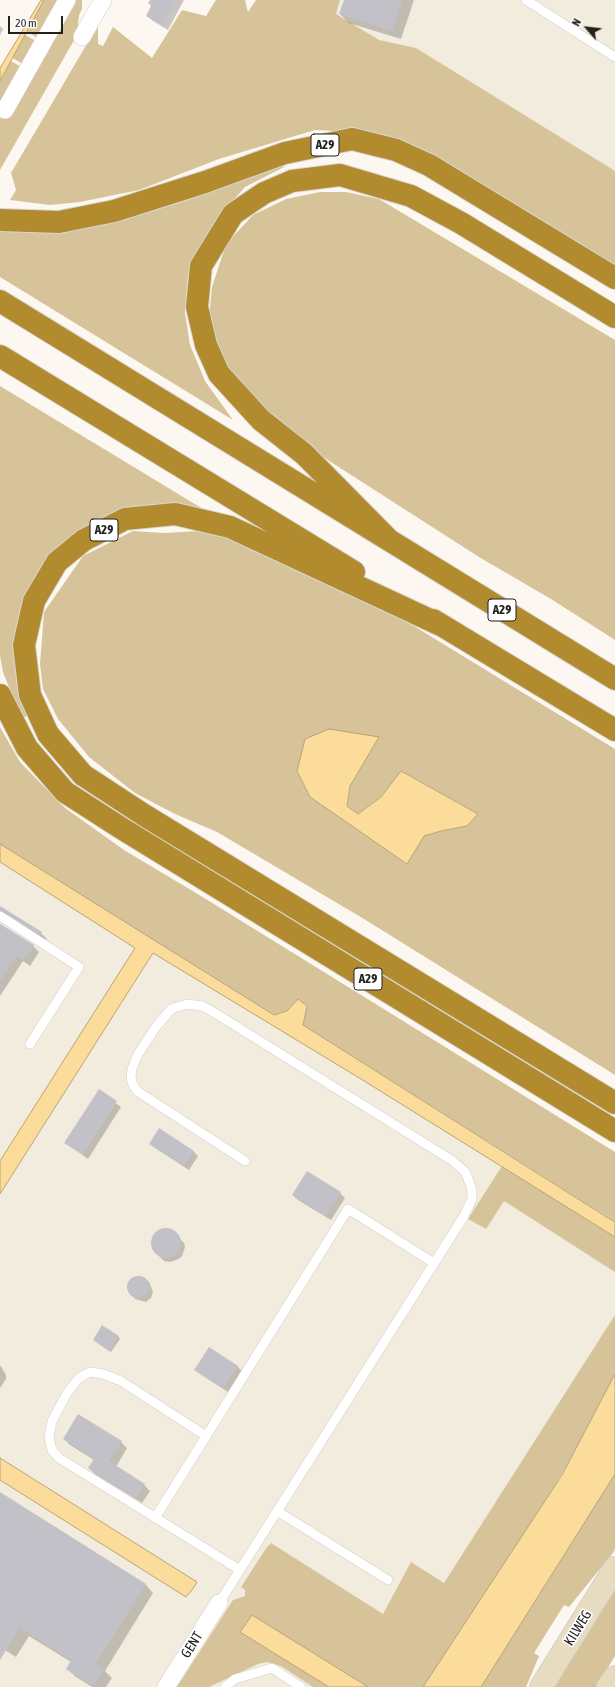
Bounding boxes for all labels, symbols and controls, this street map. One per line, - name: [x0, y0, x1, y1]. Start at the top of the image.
- scale bar: [10, 8, 65, 34]
- north arrow: [567, 8, 607, 48]
- text: 20 m: [15, 16, 37, 30]
- text: N: [570, 17, 583, 28]
- road number: A29: [311, 134, 339, 156]
- road number: A29: [90, 519, 118, 541]
- road number: A29: [488, 599, 516, 621]
- road number: A29: [354, 968, 382, 990]
- street label: KILWEG: [561, 1607, 595, 1649]
- street label: GENT: [178, 1629, 206, 1661]

